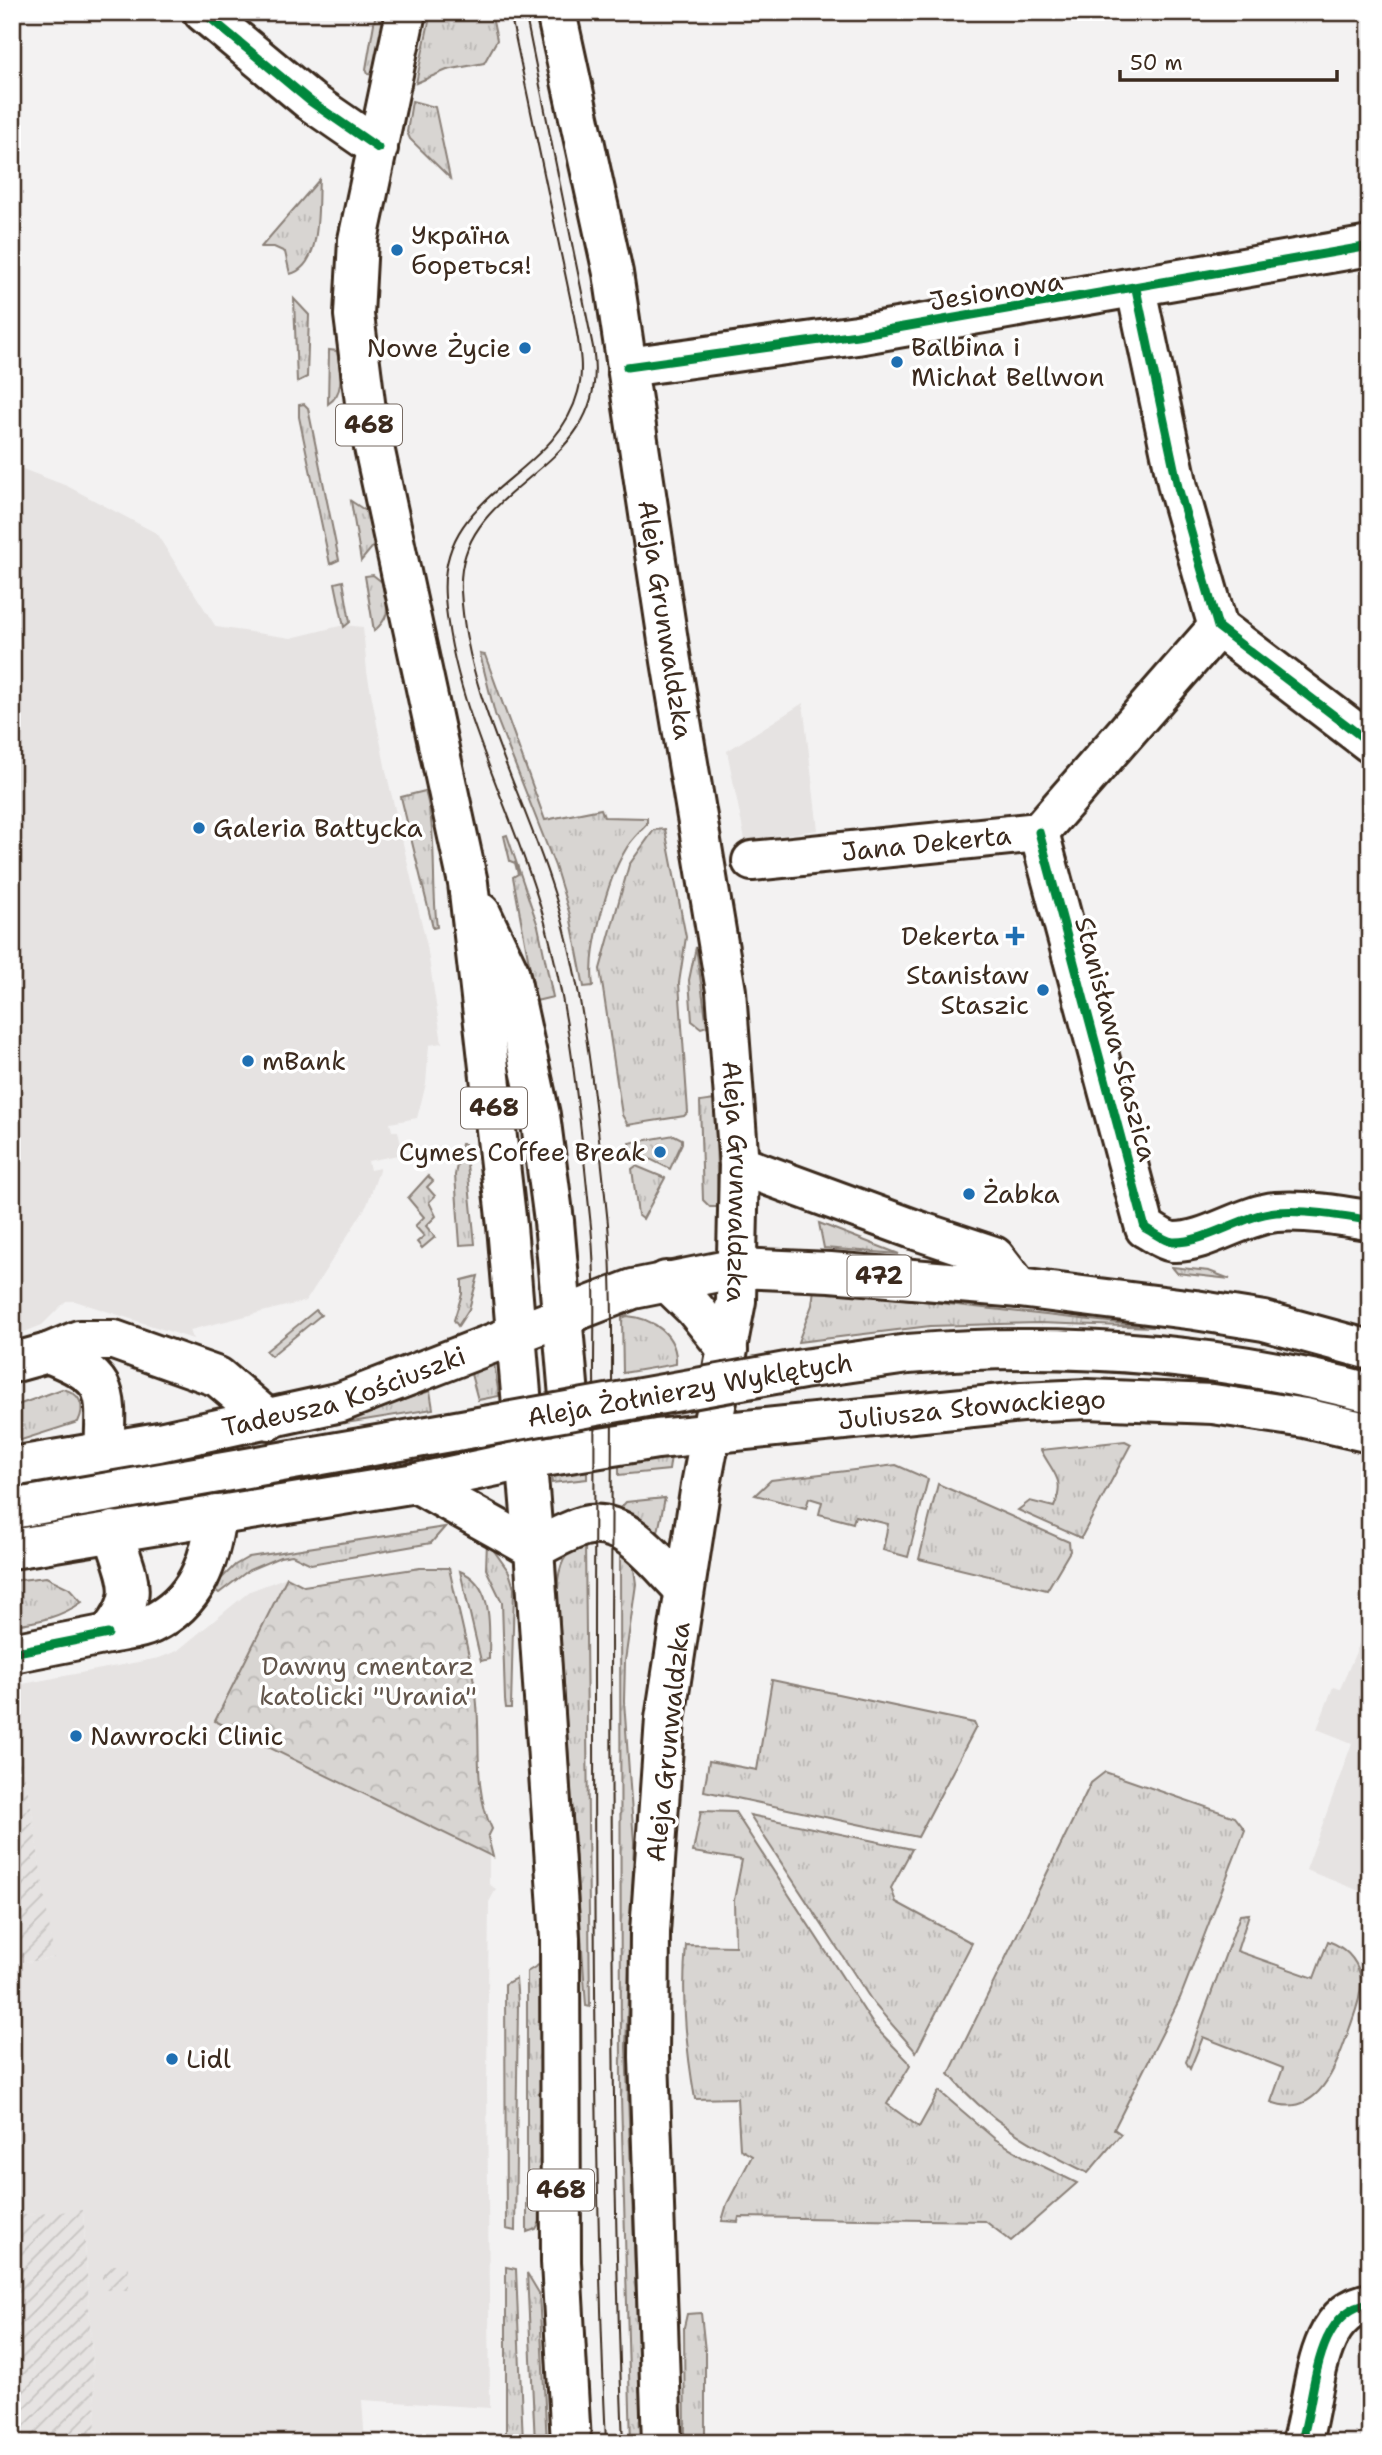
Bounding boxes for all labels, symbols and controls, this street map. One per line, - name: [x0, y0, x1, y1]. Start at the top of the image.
- scale bar: [1120, 38, 1336, 82]
- text: 50 m: [1130, 49, 1183, 77]
- place label: Україна бореться!: [411, 217, 532, 282]
- marker: Україна бореться!: [389, 242, 405, 258]
- street label: Jesionowa: [927, 263, 1065, 318]
- place label: Balbina i Michał Bellwon: [911, 329, 1104, 394]
- place label: Nowe Życie: [366, 330, 511, 365]
- marker: Nowe Życie: [517, 340, 533, 356]
- marker: Balbina i Michał Bellwon: [889, 354, 905, 370]
- road number: 468: [336, 404, 402, 446]
- street label: Aleja Grunwaldzka: [630, 498, 702, 742]
- place label: Galeria Bałtycka: [213, 810, 423, 845]
- street label: Jana Dekerta: [840, 817, 1013, 869]
- marker: Galeria Bałtycka: [191, 820, 207, 836]
- street label: Stanisława Staszica: [1067, 913, 1166, 1165]
- place label: Dekerta: [901, 918, 999, 953]
- marker: Dekerta: [1005, 926, 1025, 946]
- place label: Stanisław Staszic: [906, 957, 1029, 1022]
- marker: Stanisław Staszic: [1035, 982, 1051, 998]
- place label: mBank: [262, 1043, 346, 1078]
- marker: mBank: [240, 1053, 256, 1069]
- street label: Aleja Grunwaldzka: [714, 1060, 757, 1303]
- road number: 468: [461, 1088, 527, 1128]
- place label: Cymes Coffee Break: [399, 1134, 646, 1169]
- marker: Cymes Coffee Break: [652, 1144, 668, 1160]
- place label: Żabka: [983, 1176, 1060, 1211]
- marker: Żabka: [961, 1186, 977, 1202]
- road number: 472: [848, 1256, 910, 1296]
- street label: Tadeusza Kościuszki: [219, 1337, 470, 1445]
- street label: Aleja Żołnierzy Wyklętych: [524, 1344, 855, 1435]
- street label: Juliusza Słowackiego: [836, 1381, 1107, 1438]
- street label: Aleja Grunwaldzka: [637, 1620, 698, 1864]
- park label: Dawny cmentarz katolicki "Urania": [259, 1648, 477, 1713]
- place label: Nawrocki Clinic: [90, 1718, 284, 1753]
- marker: Nawrocki Clinic: [68, 1728, 84, 1744]
- place label: Lidl: [186, 2041, 231, 2076]
- marker: Lidl: [164, 2051, 180, 2067]
- road number: 468: [528, 2169, 594, 2210]

